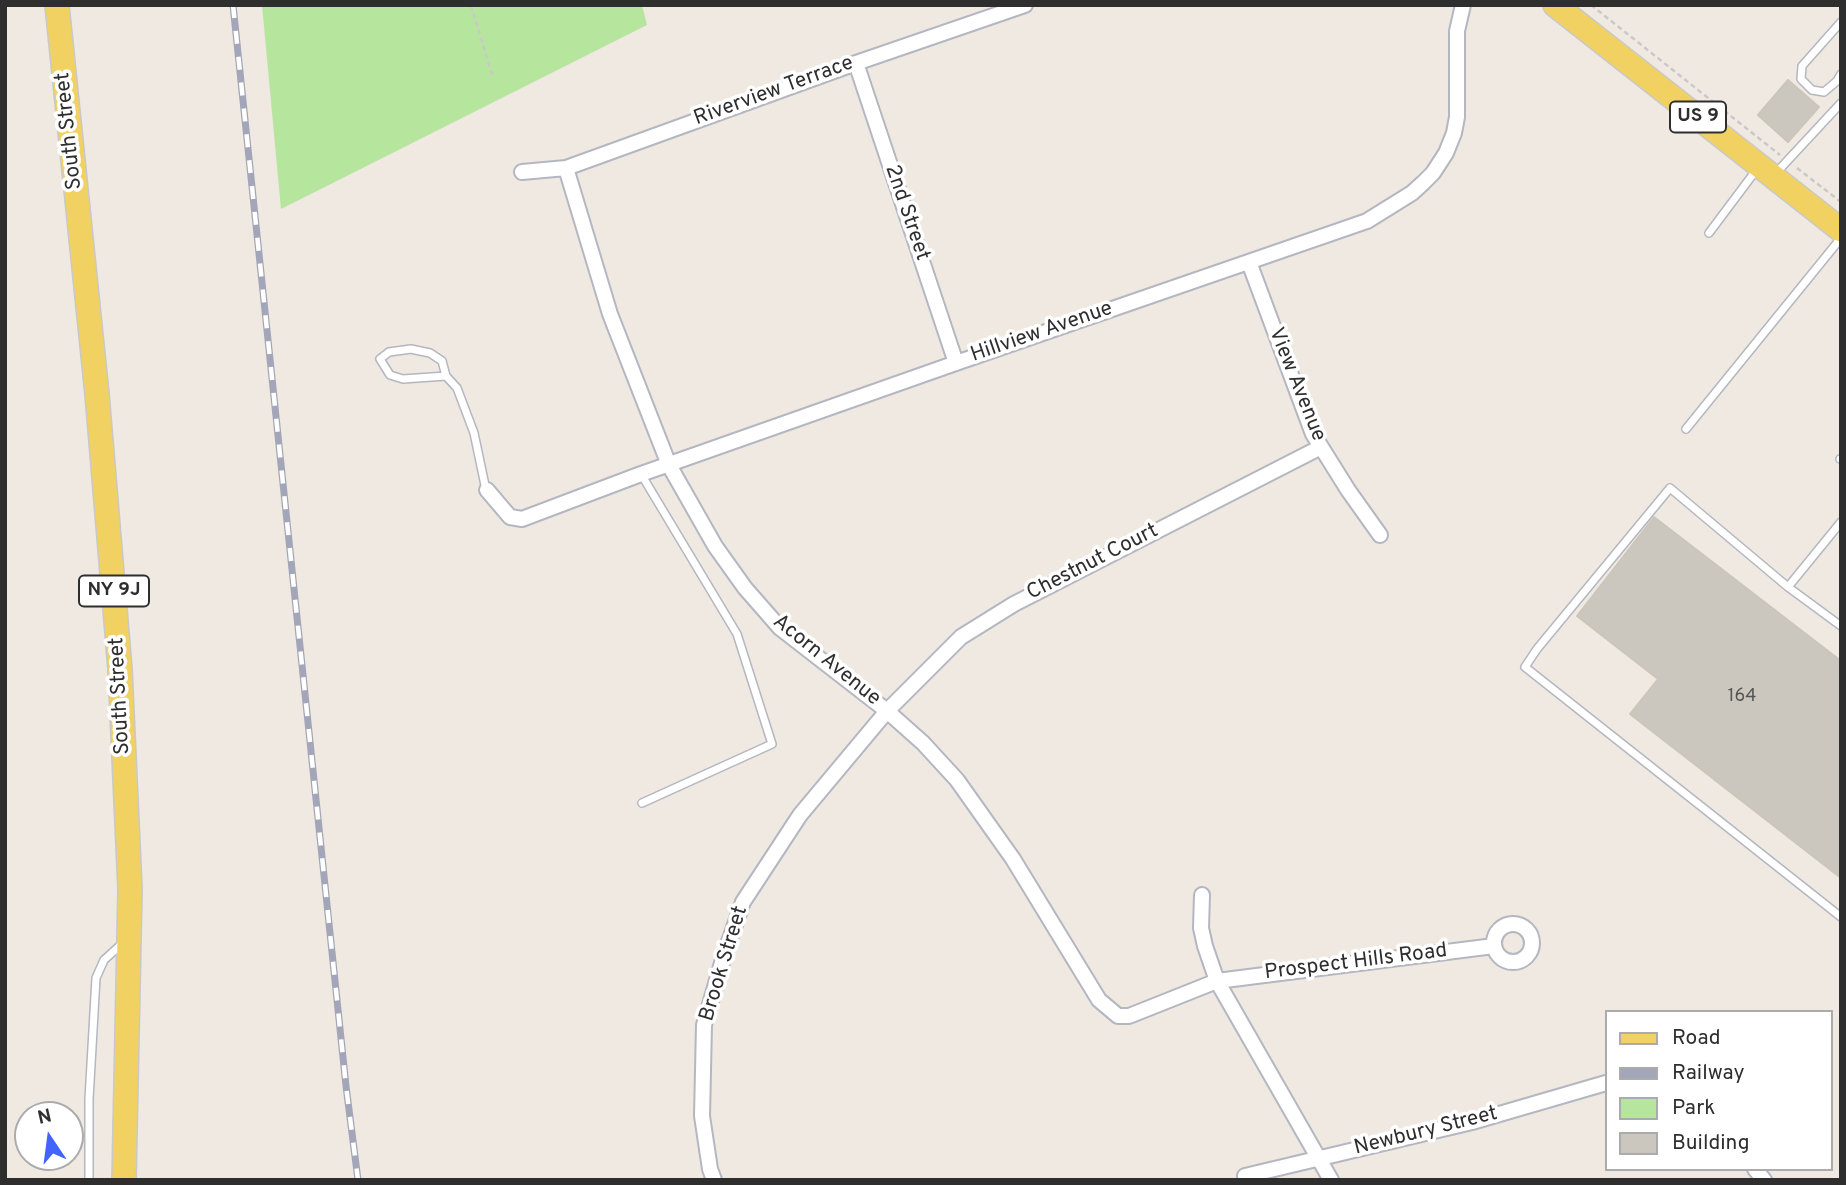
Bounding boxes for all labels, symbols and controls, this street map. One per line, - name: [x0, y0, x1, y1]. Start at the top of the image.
- street label: Riverview Terrace: [691, 51, 857, 133]
- street label: South Street: [51, 71, 89, 191]
- road number: US 9: [1670, 102, 1726, 132]
- street label: 2nd Street: [878, 162, 934, 264]
- street label: Hillview Avenue: [968, 297, 1116, 369]
- street label: View Avenue: [1262, 325, 1330, 445]
- street label: Chestnut Court: [1023, 519, 1163, 607]
- road number: NY 9J: [79, 576, 149, 606]
- street label: Acorn Avenue: [767, 610, 885, 712]
- street label: South Street: [105, 637, 137, 755]
- house number: 164: [1728, 686, 1756, 708]
- street label: Brook Street: [696, 903, 754, 1025]
- street label: Prospect Hills Road: [1263, 939, 1449, 987]
- legend: [1604, 1010, 1832, 1171]
- text: Road: [1672, 1025, 1721, 1052]
- text: Railway: [1672, 1060, 1745, 1087]
- text: Park: [1672, 1095, 1715, 1122]
- north arrow: [14, 1101, 84, 1171]
- street label: Newbury Street: [1352, 1102, 1500, 1162]
- text: N: [35, 1104, 54, 1131]
- text: Building: [1672, 1130, 1750, 1157]

